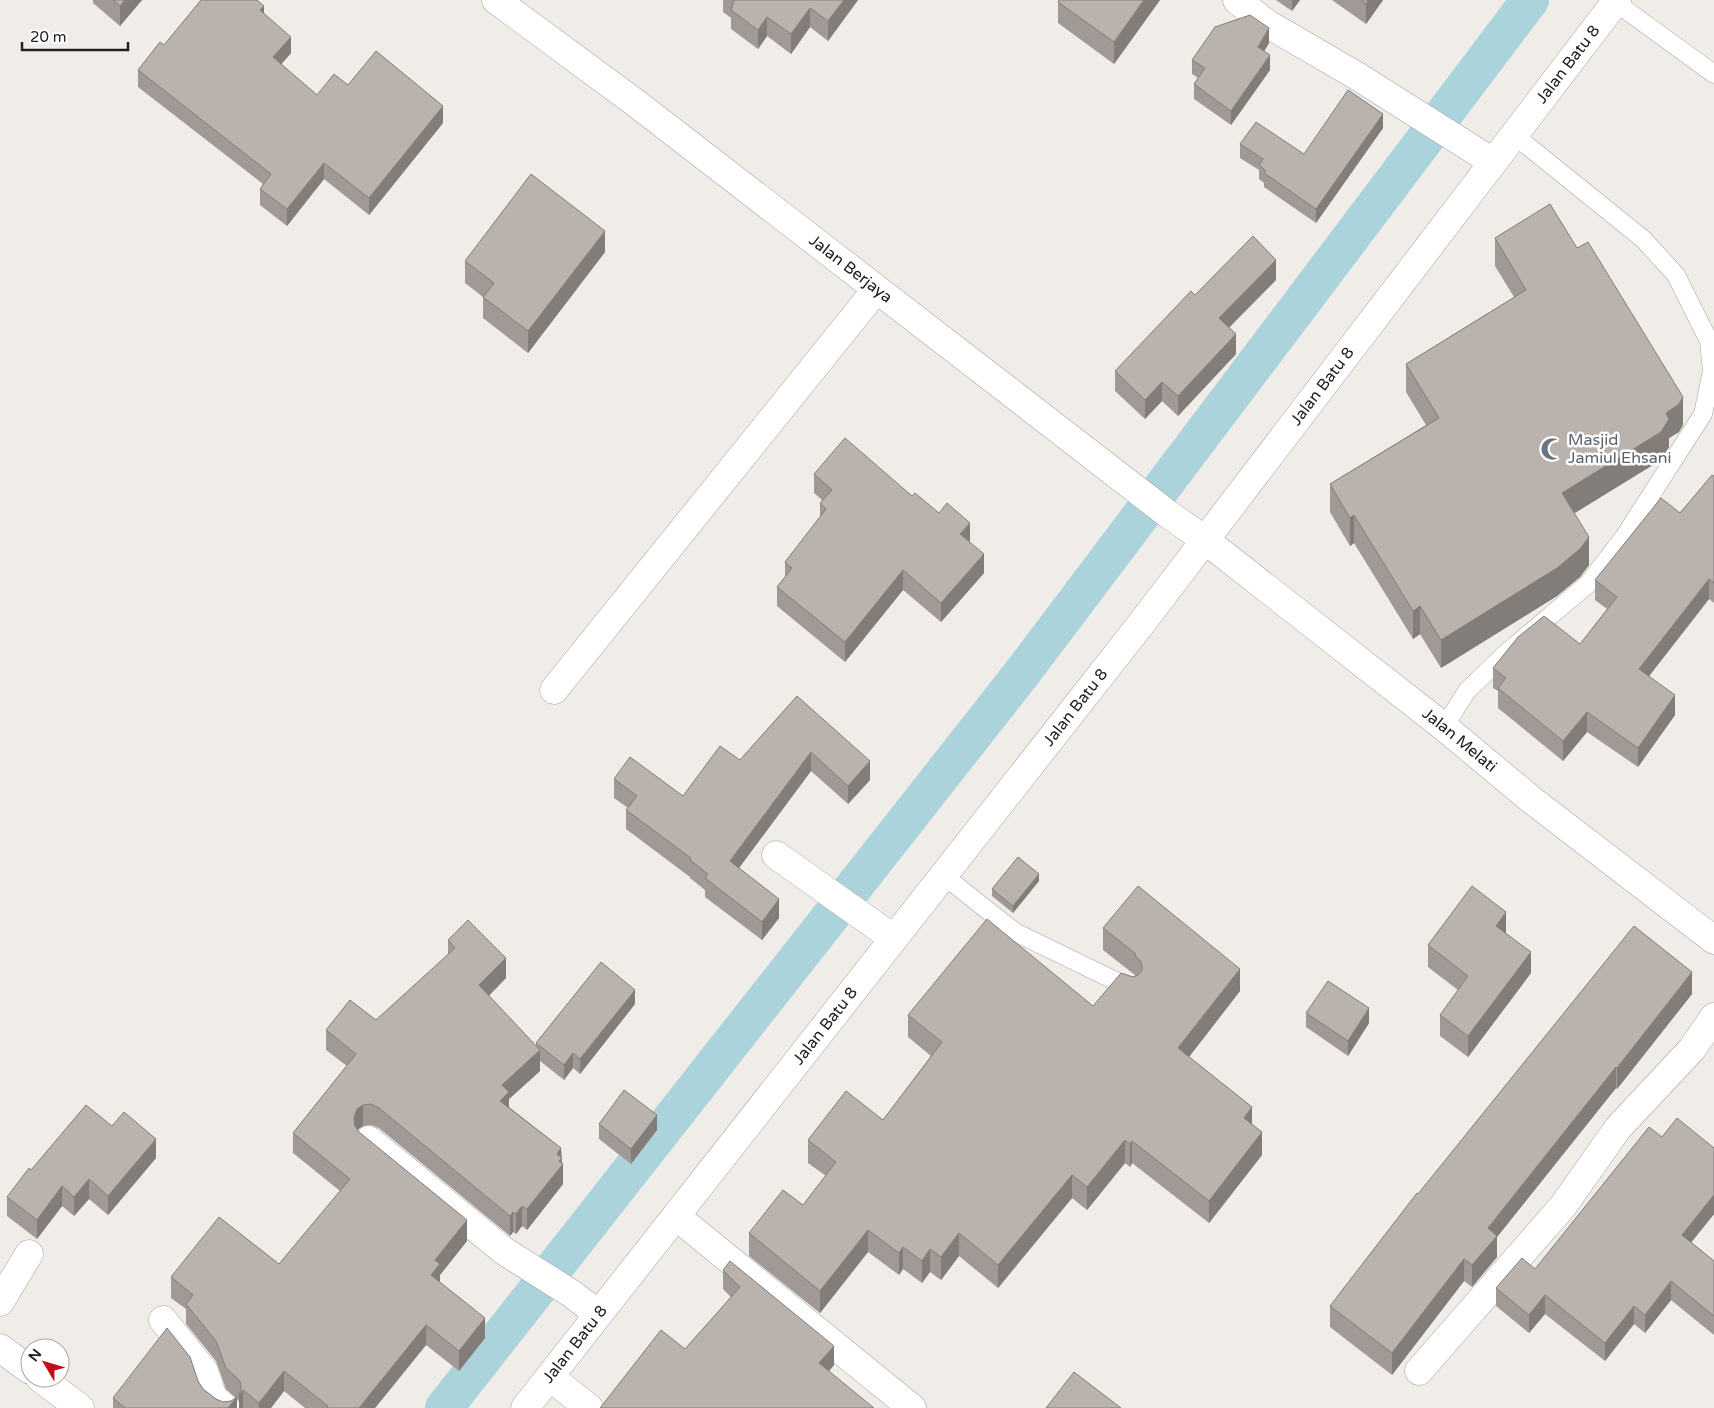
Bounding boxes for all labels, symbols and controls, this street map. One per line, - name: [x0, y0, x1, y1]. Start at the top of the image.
- scale bar: [22, 20, 129, 52]
- street label: Jalan Batu 8: [1532, 21, 1604, 107]
- text: 20 m: [30, 28, 67, 46]
- street label: Jalan Berjaya: [805, 230, 896, 307]
- street label: Jalan Batu 8: [1286, 343, 1359, 430]
- place label: Masjid Jamiul Ehsani: [1568, 430, 1671, 468]
- mosque icon: Masjid Jamiul Ehsani: [1539, 436, 1565, 462]
- street label: Jalan Batu 8: [1039, 664, 1112, 750]
- street label: Jalan Melati: [1418, 704, 1501, 777]
- street label: Jalan Batu 8: [789, 983, 862, 1069]
- street label: Jalan Batu 8: [538, 1301, 612, 1387]
- north arrow: [20, 1338, 70, 1388]
- text: N: [25, 1346, 45, 1365]

